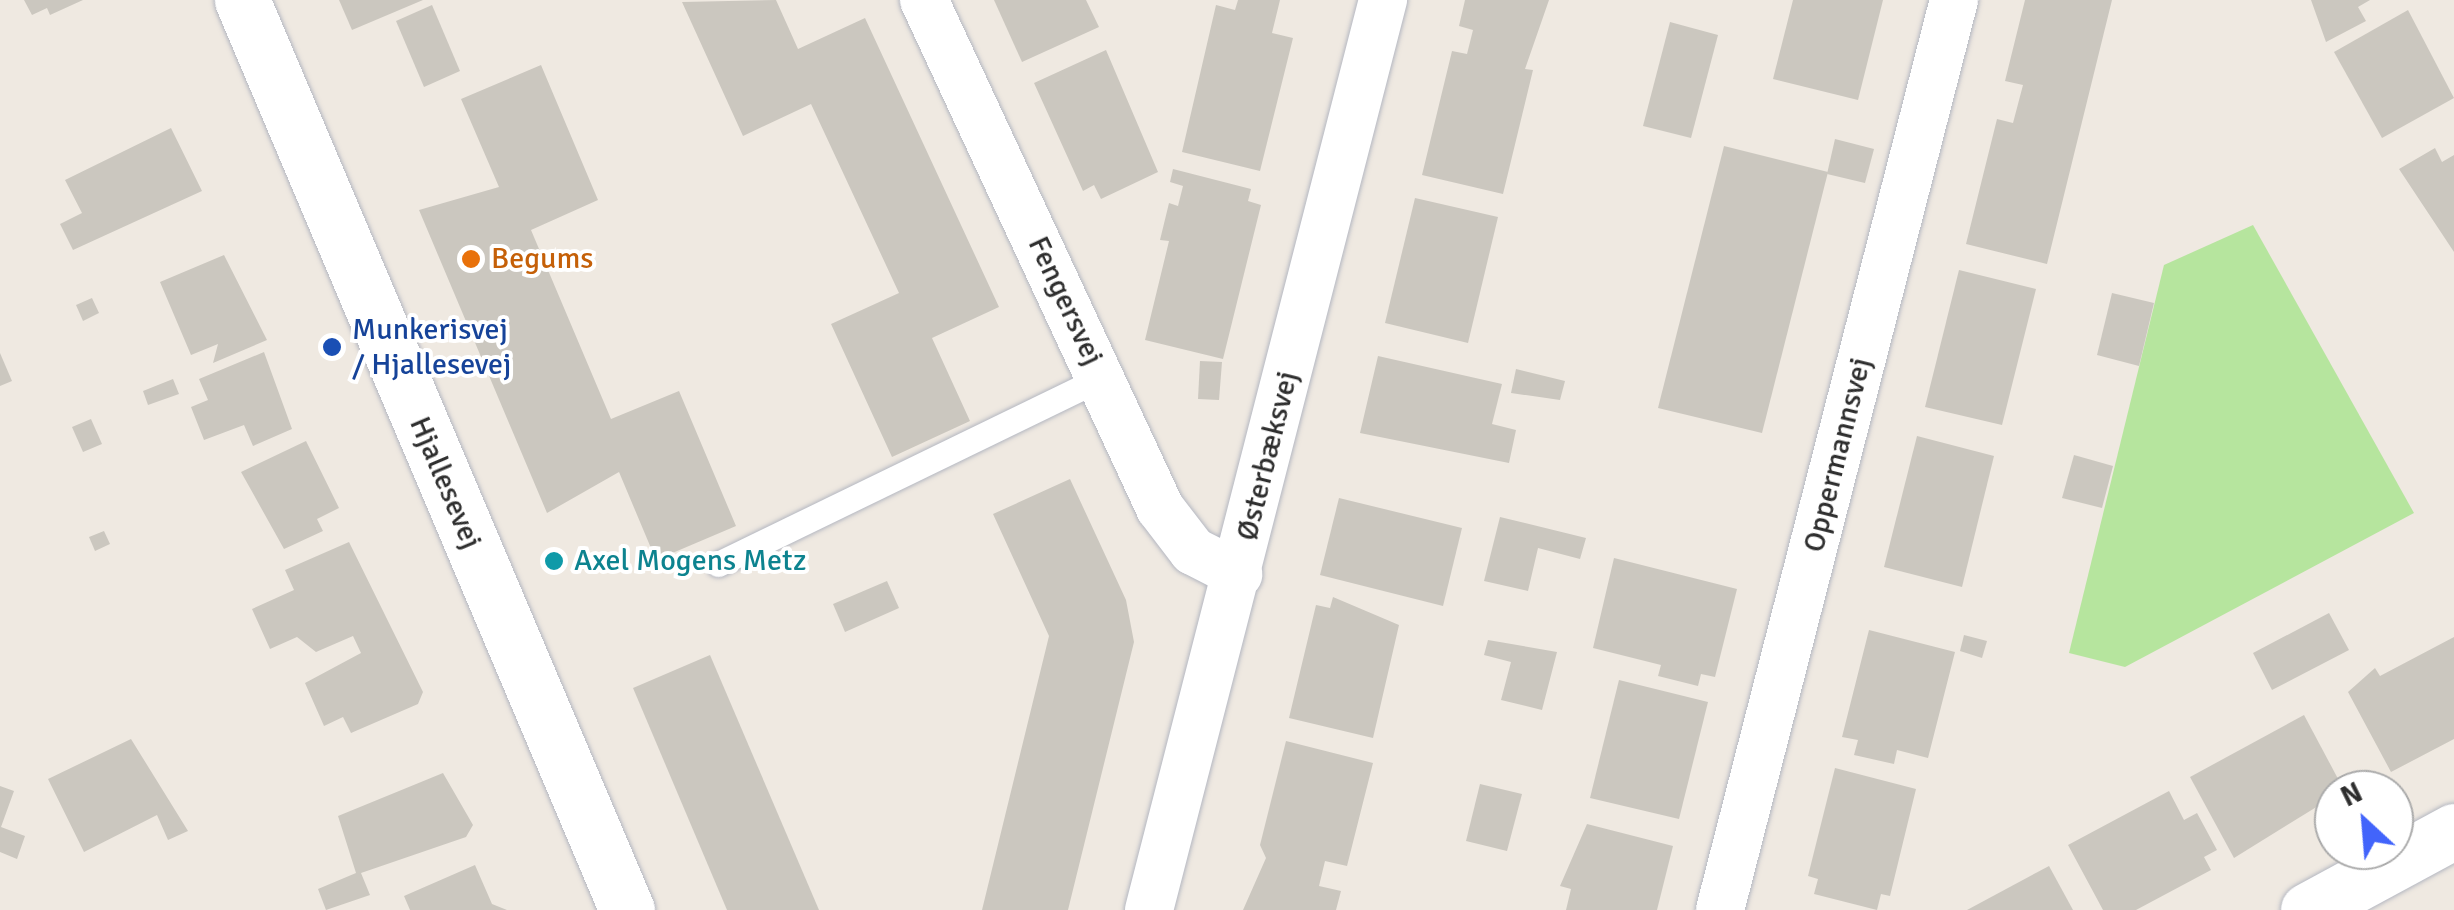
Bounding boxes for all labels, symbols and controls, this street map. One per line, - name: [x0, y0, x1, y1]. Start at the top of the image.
- street label: Fengersvej: [1020, 231, 1110, 371]
- place label: Begums: [491, 241, 593, 277]
- marker: Begums: [460, 248, 482, 270]
- place label: Munkerisvej / Hjallesevej: [352, 312, 511, 382]
- marker: Munkerisvej / Hjallesevej: [321, 336, 343, 358]
- street label: Oppermannsvej: [1796, 354, 1880, 556]
- street label: Østerbæksvej: [1230, 368, 1306, 544]
- street label: Hjallesevej: [401, 411, 489, 555]
- place label: Axel Mogens Metz: [574, 543, 806, 579]
- marker: Axel Mogens Metz: [543, 550, 565, 572]
- north arrow: [2314, 770, 2414, 870]
- text: N: [2336, 775, 2368, 814]

